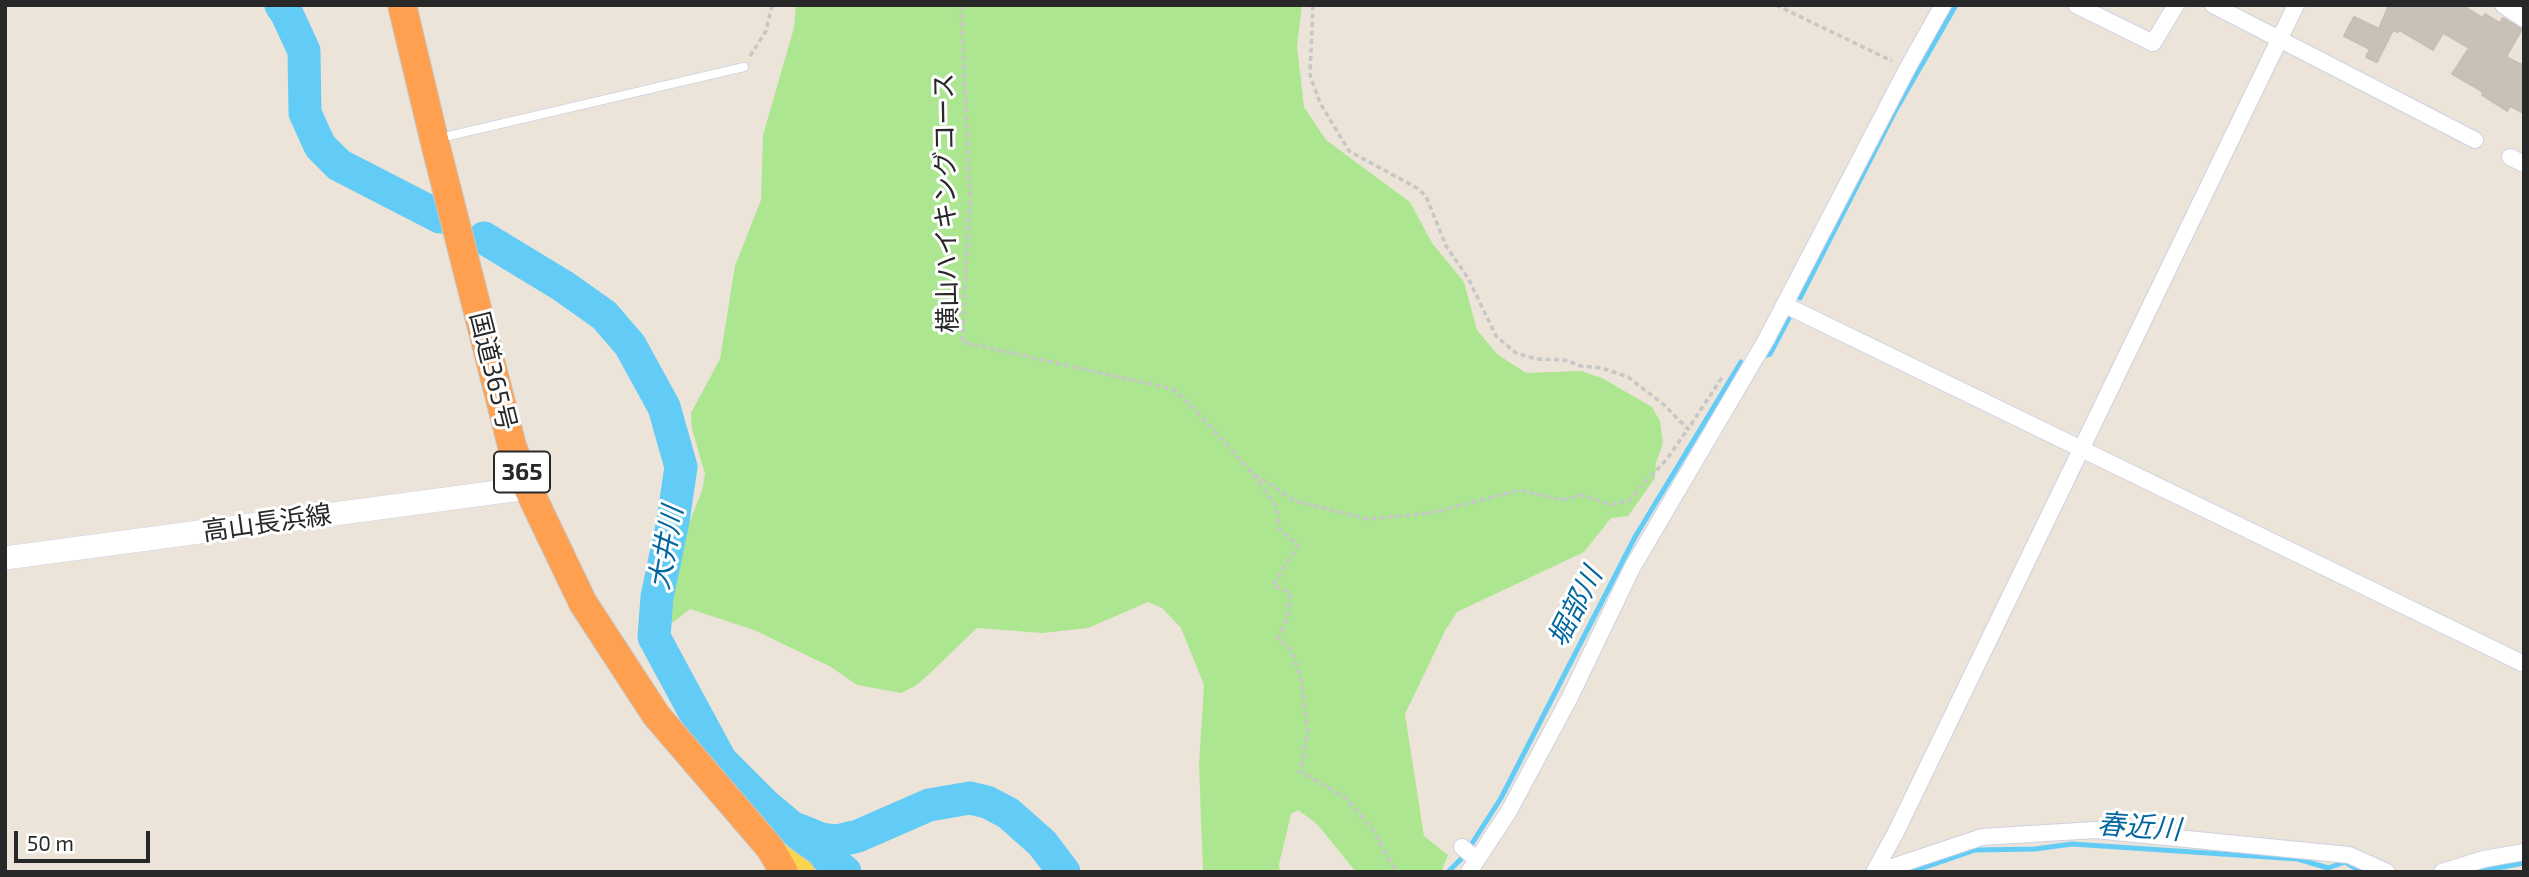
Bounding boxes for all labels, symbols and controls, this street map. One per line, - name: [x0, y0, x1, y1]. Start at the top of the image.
- street label: 横山ハイキングコース: [928, 73, 964, 333]
- street label: 国道365号: [463, 308, 523, 434]
- road number: 365: [494, 452, 550, 492]
- street label: 高山長浜線: [200, 499, 334, 547]
- water label: 大井川: [642, 504, 690, 592]
- water label: 堀部川: [1541, 562, 1609, 652]
- water label: 春近川: [2096, 807, 2182, 847]
- scale bar: [18, 818, 154, 862]
- text: 50 m: [27, 830, 74, 855]

